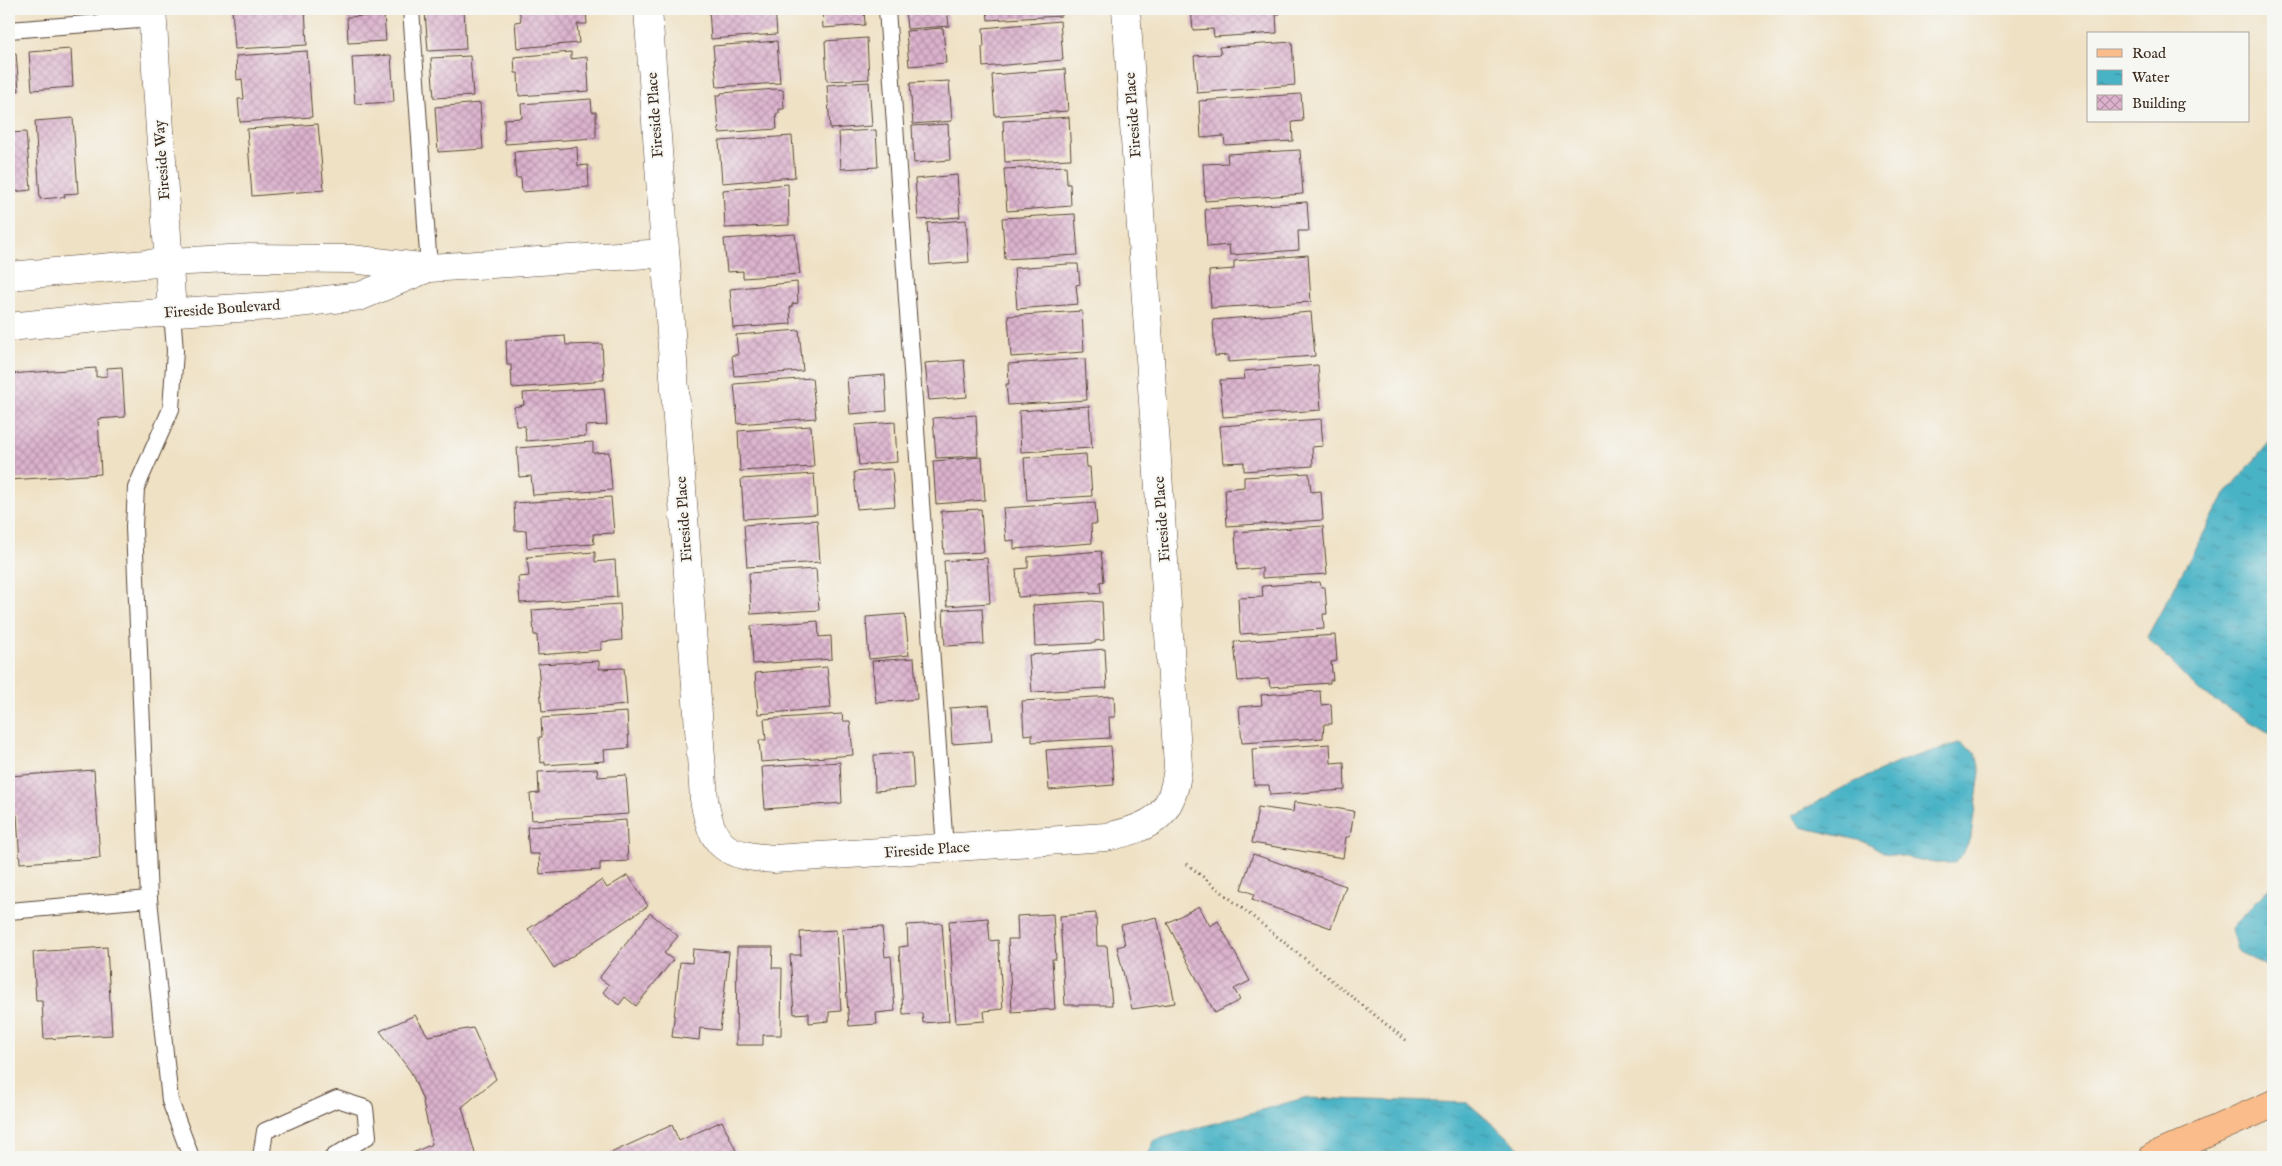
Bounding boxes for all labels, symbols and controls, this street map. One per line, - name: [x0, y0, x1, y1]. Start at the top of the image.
- legend: [2087, 32, 2250, 122]
- text: Road: [2132, 44, 2167, 63]
- text: Water: [2132, 68, 2170, 87]
- street label: Fireside Place: [643, 71, 667, 159]
- street label: Fireside Place: [1121, 71, 1145, 159]
- text: Building: [2132, 94, 2187, 113]
- street label: Fireside Way: [150, 119, 174, 201]
- street label: Fireside Boulevard: [163, 295, 282, 323]
- street label: Fireside Place: [672, 475, 696, 563]
- street label: Fireside Place: [1150, 475, 1174, 563]
- street label: Fireside Place: [883, 838, 971, 862]

